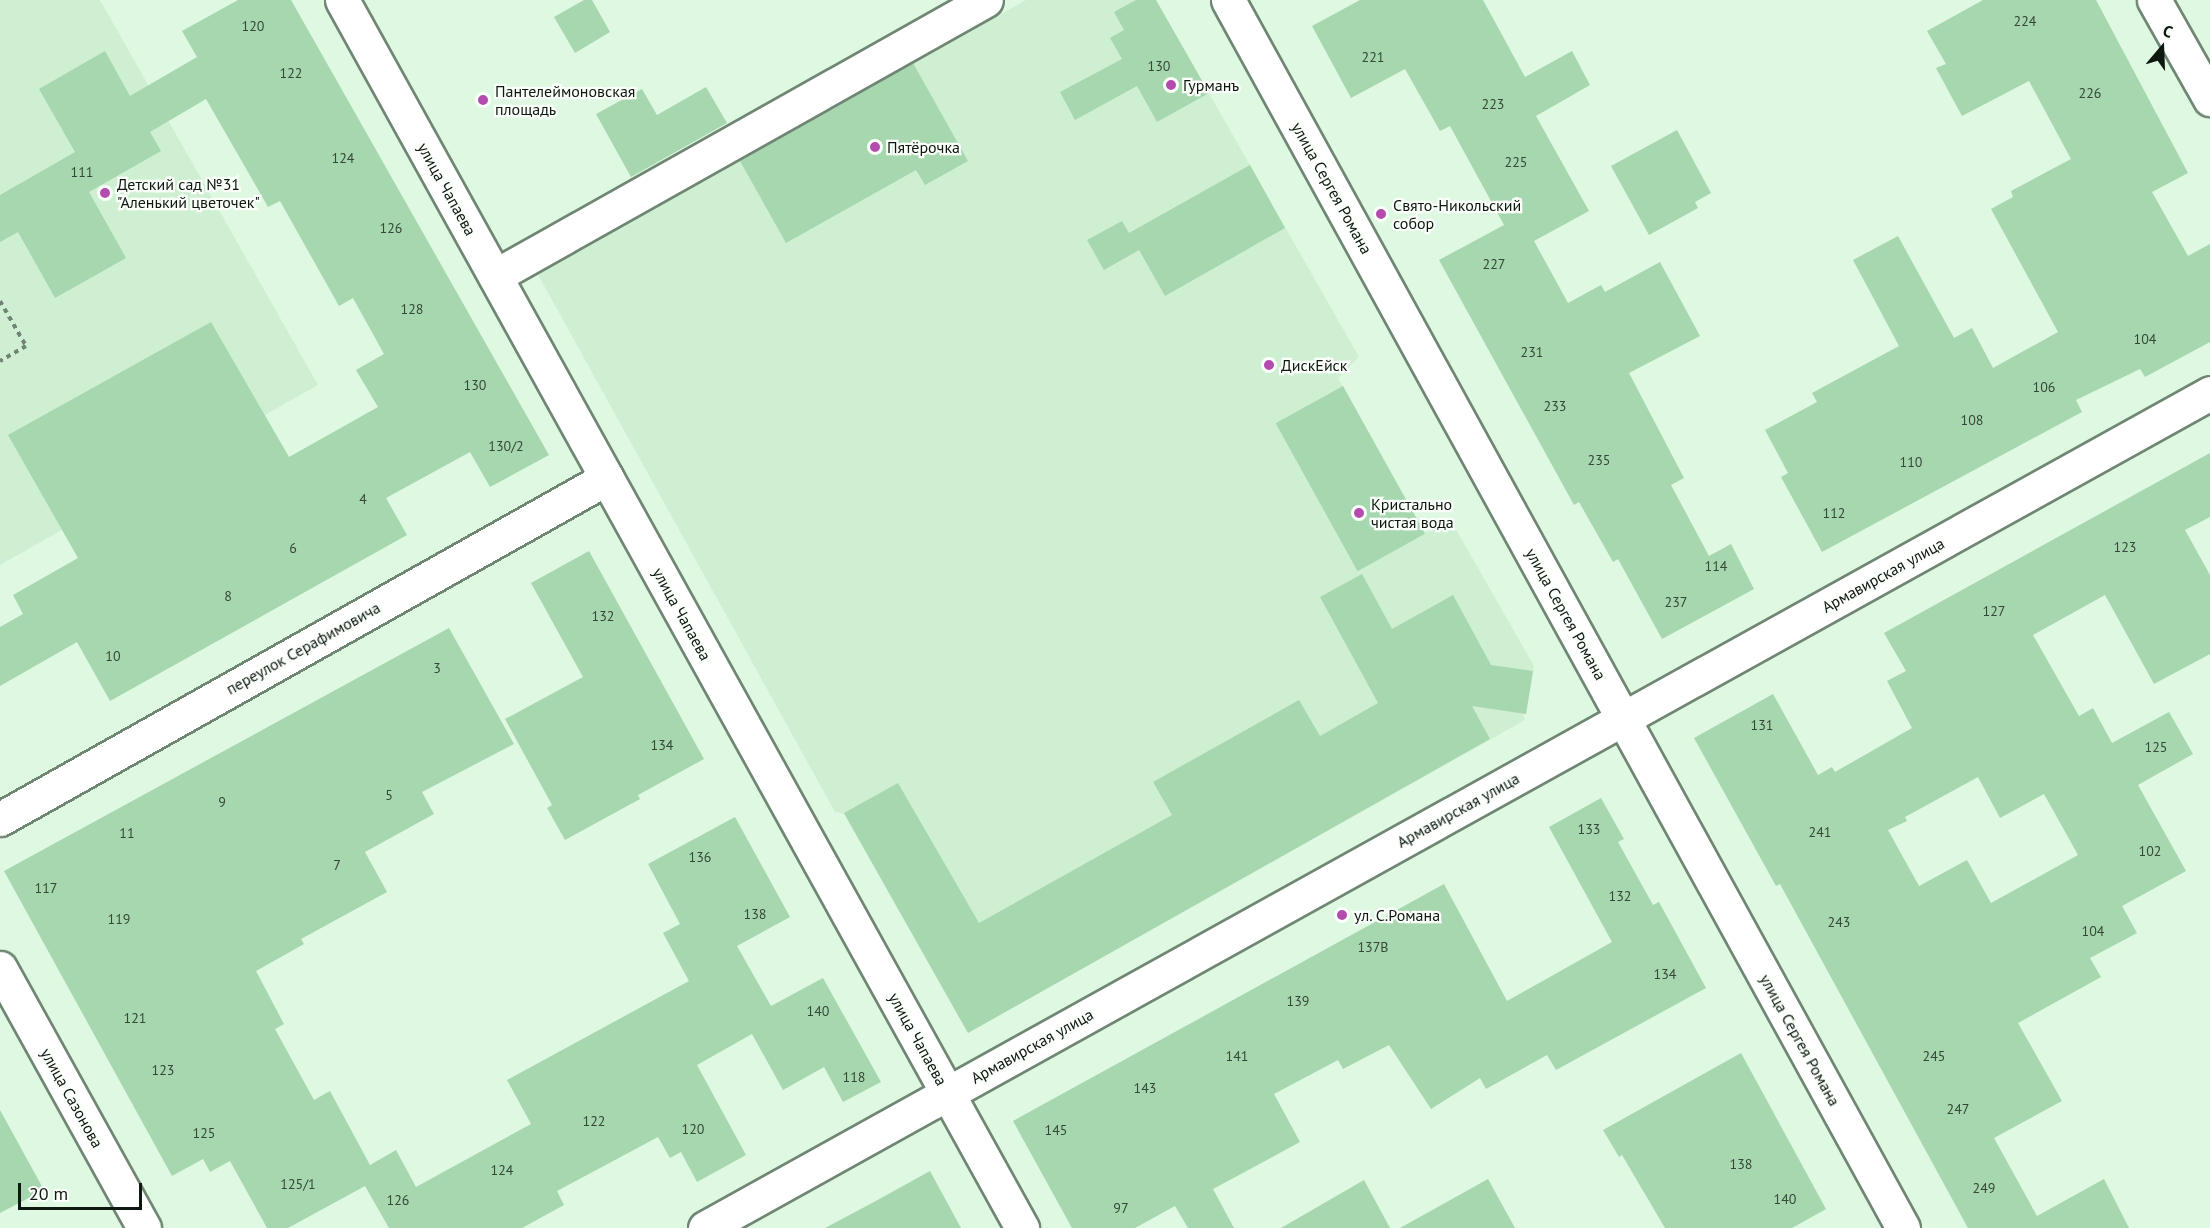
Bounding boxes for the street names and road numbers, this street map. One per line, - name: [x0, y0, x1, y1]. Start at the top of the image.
- street label: улица Сергея Романа: [1288, 119, 1376, 257]
- street label: улица Чапаева: [414, 139, 480, 239]
- street label: Армавирская улица: [1818, 533, 1948, 617]
- street label: улица Сергея Романа: [1522, 545, 1610, 683]
- street label: улица Чапаева: [649, 564, 715, 664]
- street label: переулок Серафимовича: [223, 598, 383, 698]
- street label: Армавирская улица: [1393, 768, 1523, 852]
- street label: улица Сергея Романа: [1756, 971, 1844, 1109]
- street label: улица Чапаева: [885, 989, 951, 1089]
- street label: Армавирская улица: [967, 1004, 1097, 1088]
- street label: улица Сазонова: [37, 1045, 107, 1151]

